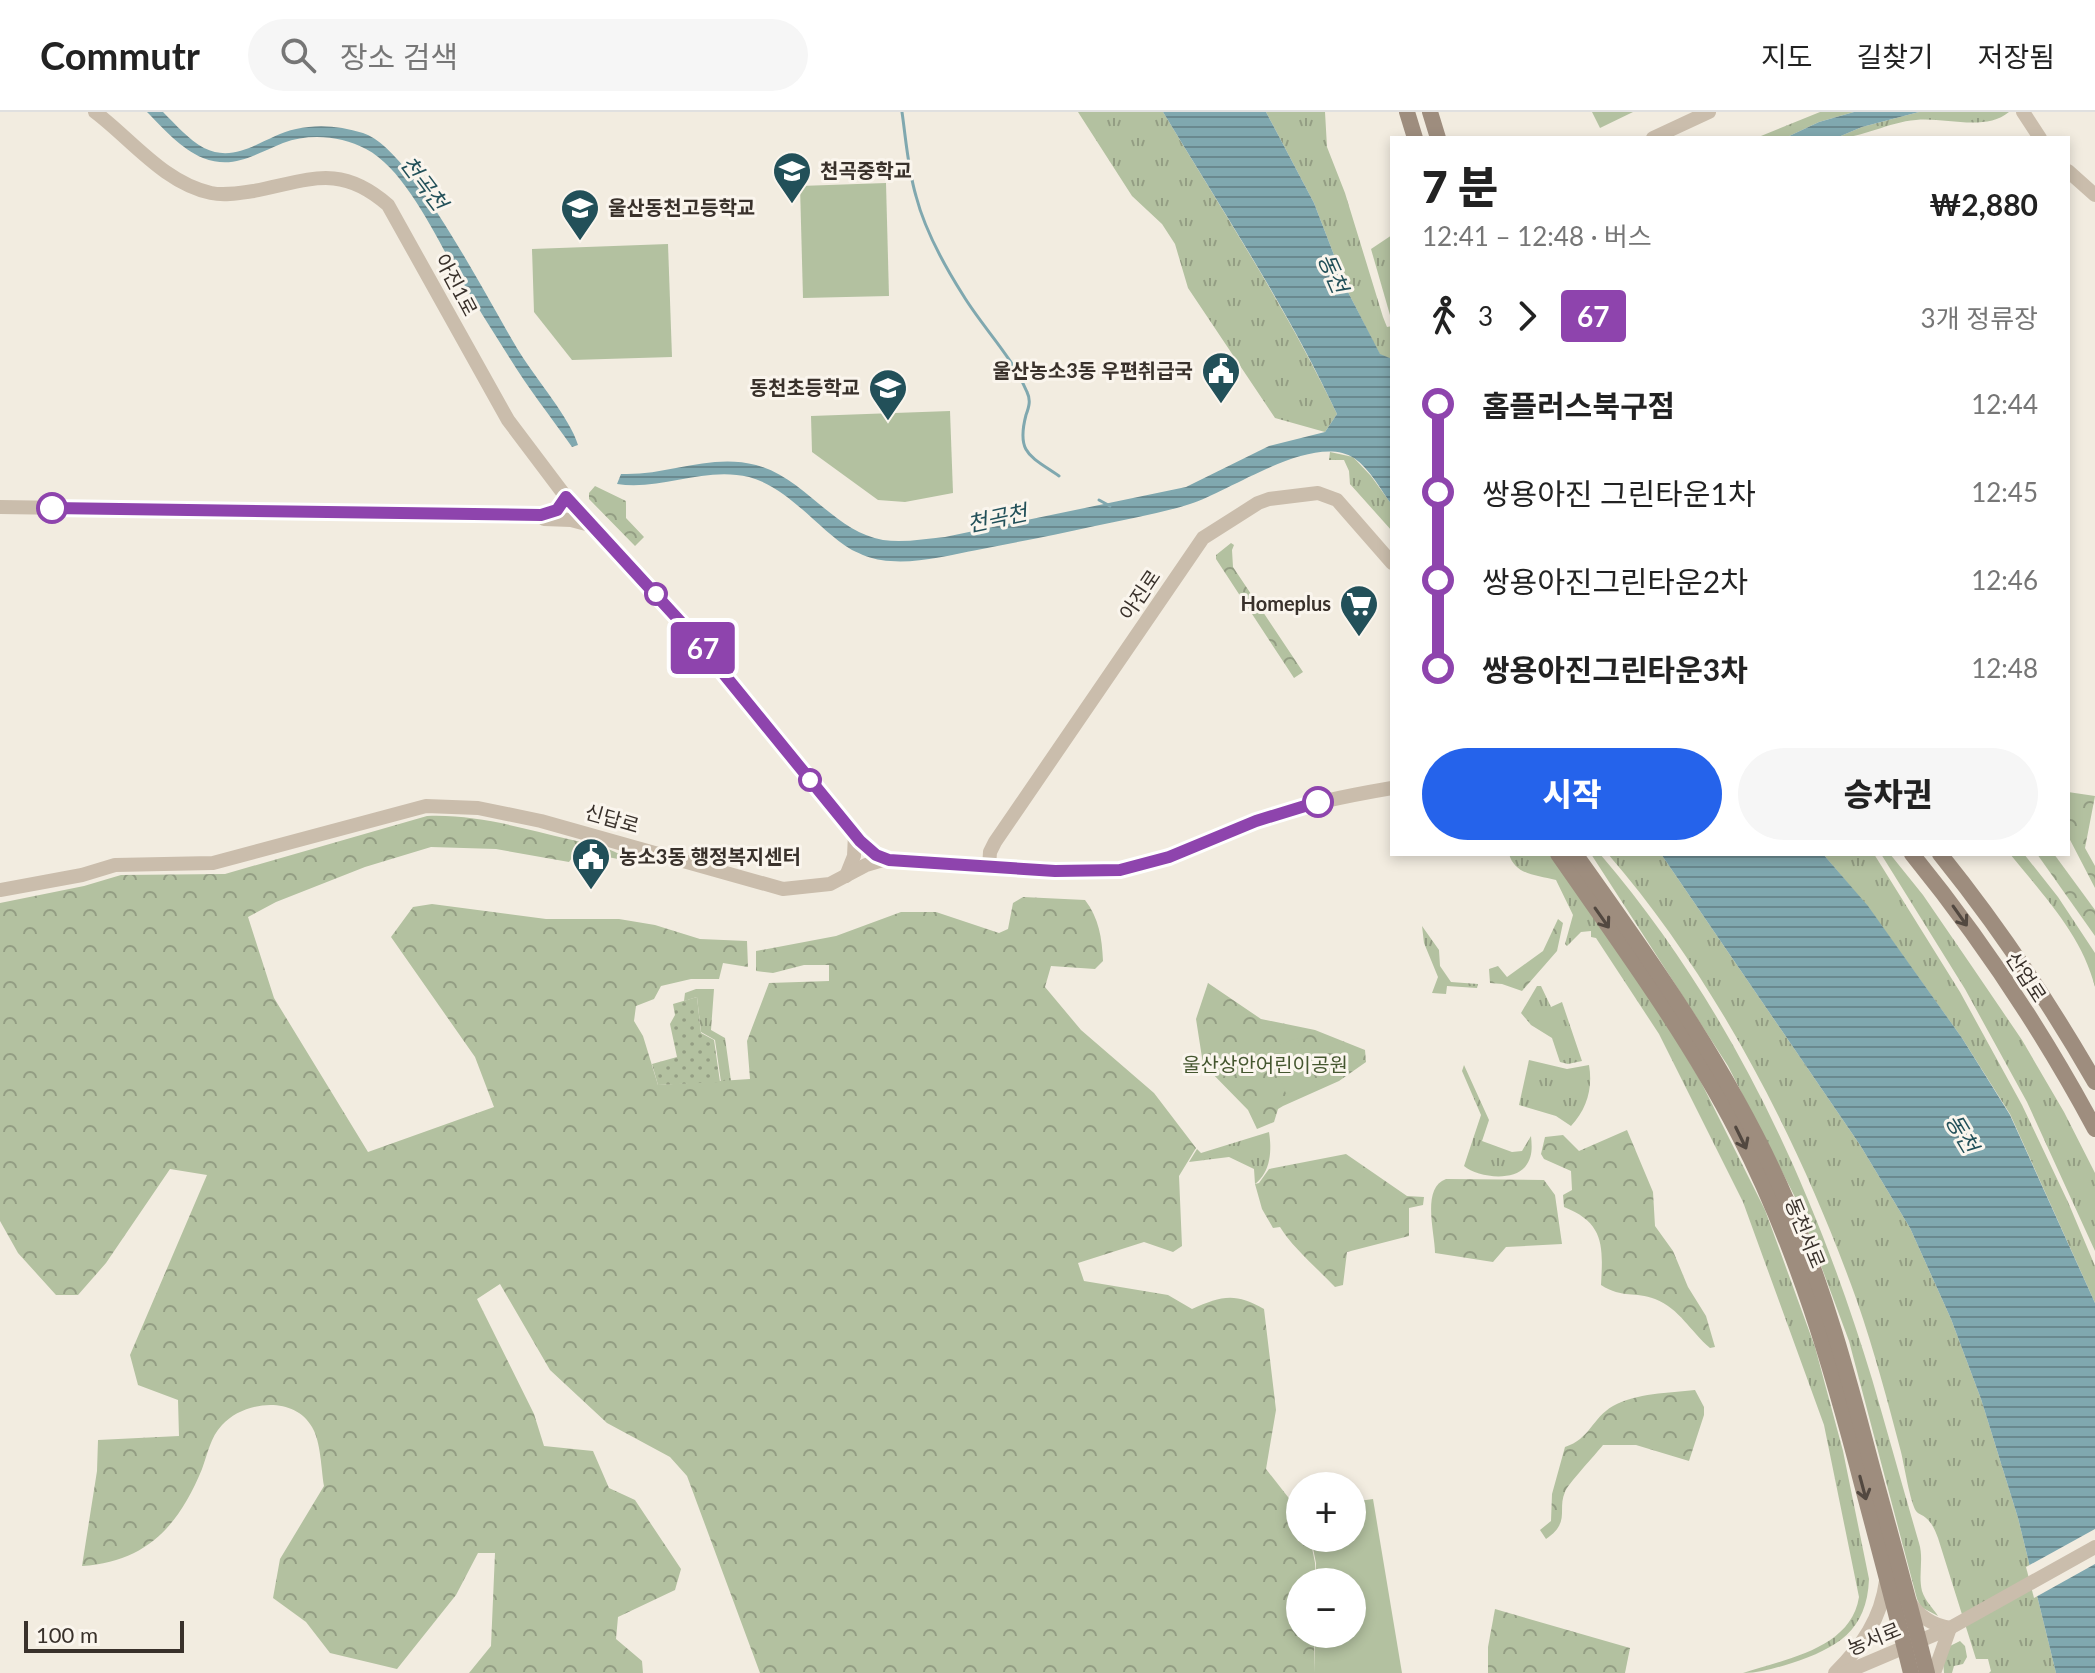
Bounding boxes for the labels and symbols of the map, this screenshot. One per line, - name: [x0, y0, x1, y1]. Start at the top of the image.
- water label: 천곡천: [395, 150, 455, 217]
- school or university icon: 천곡중학교: [771, 150, 813, 205]
- place label: 천곡중학교: [820, 158, 912, 182]
- school or university icon: 울산동천고등학교: [559, 187, 601, 242]
- place label: 울산동천고등학교: [608, 195, 755, 219]
- street label: 아진1로: [431, 249, 483, 320]
- water label: 동천: [1313, 249, 1355, 299]
- public building icon: 울산농소3동 우편취급국: [1200, 350, 1242, 405]
- place label: 울산농소3동 우편취급국: [993, 358, 1193, 382]
- school or university icon: 동천초등학교: [867, 367, 909, 422]
- place label: 동천초등학교: [750, 375, 860, 399]
- unlabelled marker: [37, 493, 67, 523]
- water label: 천곡천: [964, 497, 1032, 537]
- street label: 아진로: [1114, 565, 1165, 624]
- unlabelled marker: [645, 583, 667, 605]
- supermarket icon: Homeplus: [1338, 583, 1380, 638]
- place label: Homeplus: [1241, 591, 1331, 615]
- line badge: 67: [667, 622, 739, 674]
- unlabelled marker: [799, 769, 821, 791]
- unlabelled marker: [1303, 787, 1333, 817]
- street label: 신답로: [582, 799, 642, 837]
- public building icon: 농소3동 행정복지센터: [570, 836, 612, 891]
- place label: 농소3동 행정복지센터: [619, 844, 801, 868]
- one-way arrow: [1952, 904, 1968, 926]
- one-way arrow: [1594, 906, 1610, 928]
- street label: 산업로: [2002, 947, 2052, 1006]
- park label: 울산상안어린이공원: [1182, 1052, 1348, 1076]
- water label: 동천: [1940, 1108, 1986, 1159]
- one-way arrow: [1733, 1125, 1749, 1149]
- street label: 동천서로: [1781, 1194, 1831, 1271]
- one-way arrow: [1857, 1474, 1872, 1500]
- scale bar: [24, 1617, 184, 1653]
- street label: 농서로: [1844, 1617, 1904, 1660]

